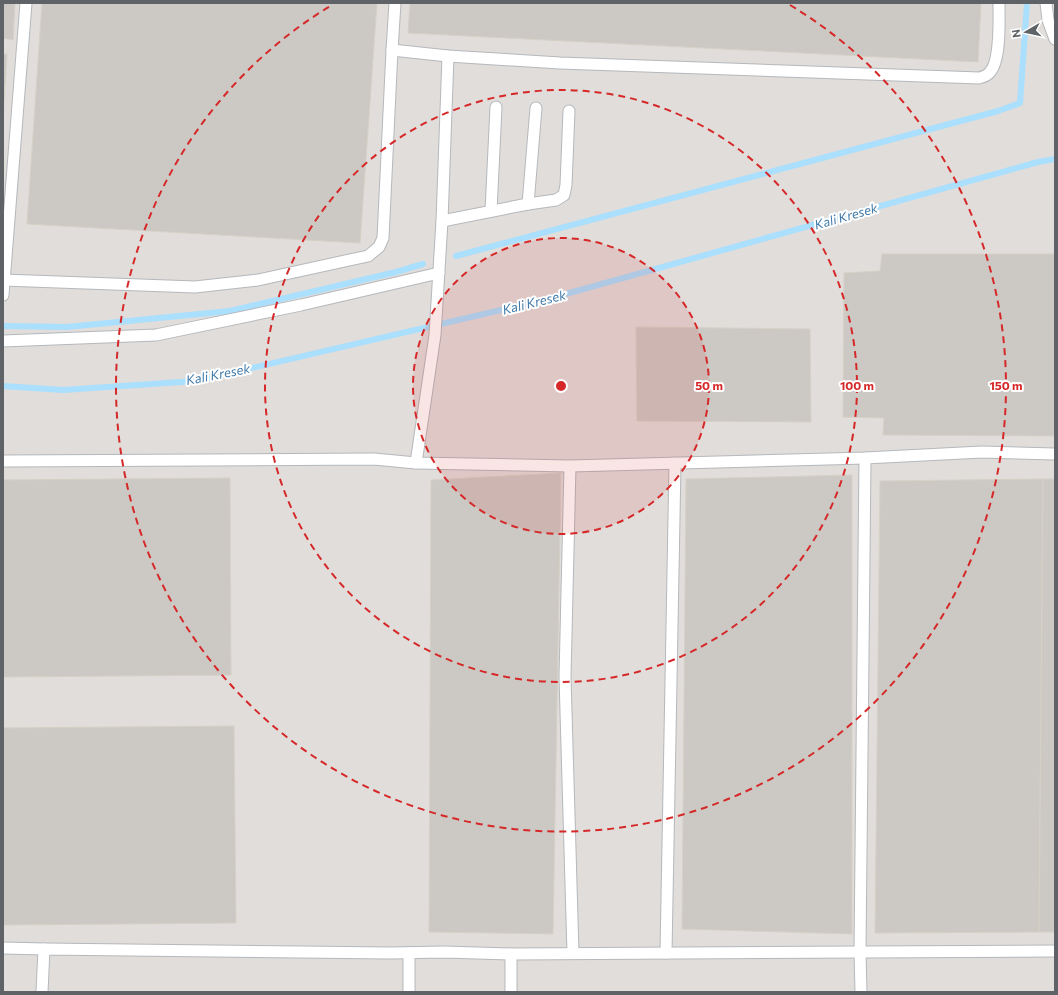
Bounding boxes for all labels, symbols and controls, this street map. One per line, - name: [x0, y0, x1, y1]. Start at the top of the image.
- north arrow: [1006, 12, 1046, 52]
- text: N: [1009, 29, 1023, 39]
- water label: Kali Kresek: [813, 199, 880, 233]
- water label: Kali Kresek: [501, 286, 568, 318]
- water label: Kali Kresek: [185, 360, 252, 388]
- text: 50 m: [695, 378, 723, 392]
- text: 100 m: [840, 378, 874, 392]
- text: 150 m: [989, 378, 1023, 392]
- centre of rings: [554, 379, 568, 393]

